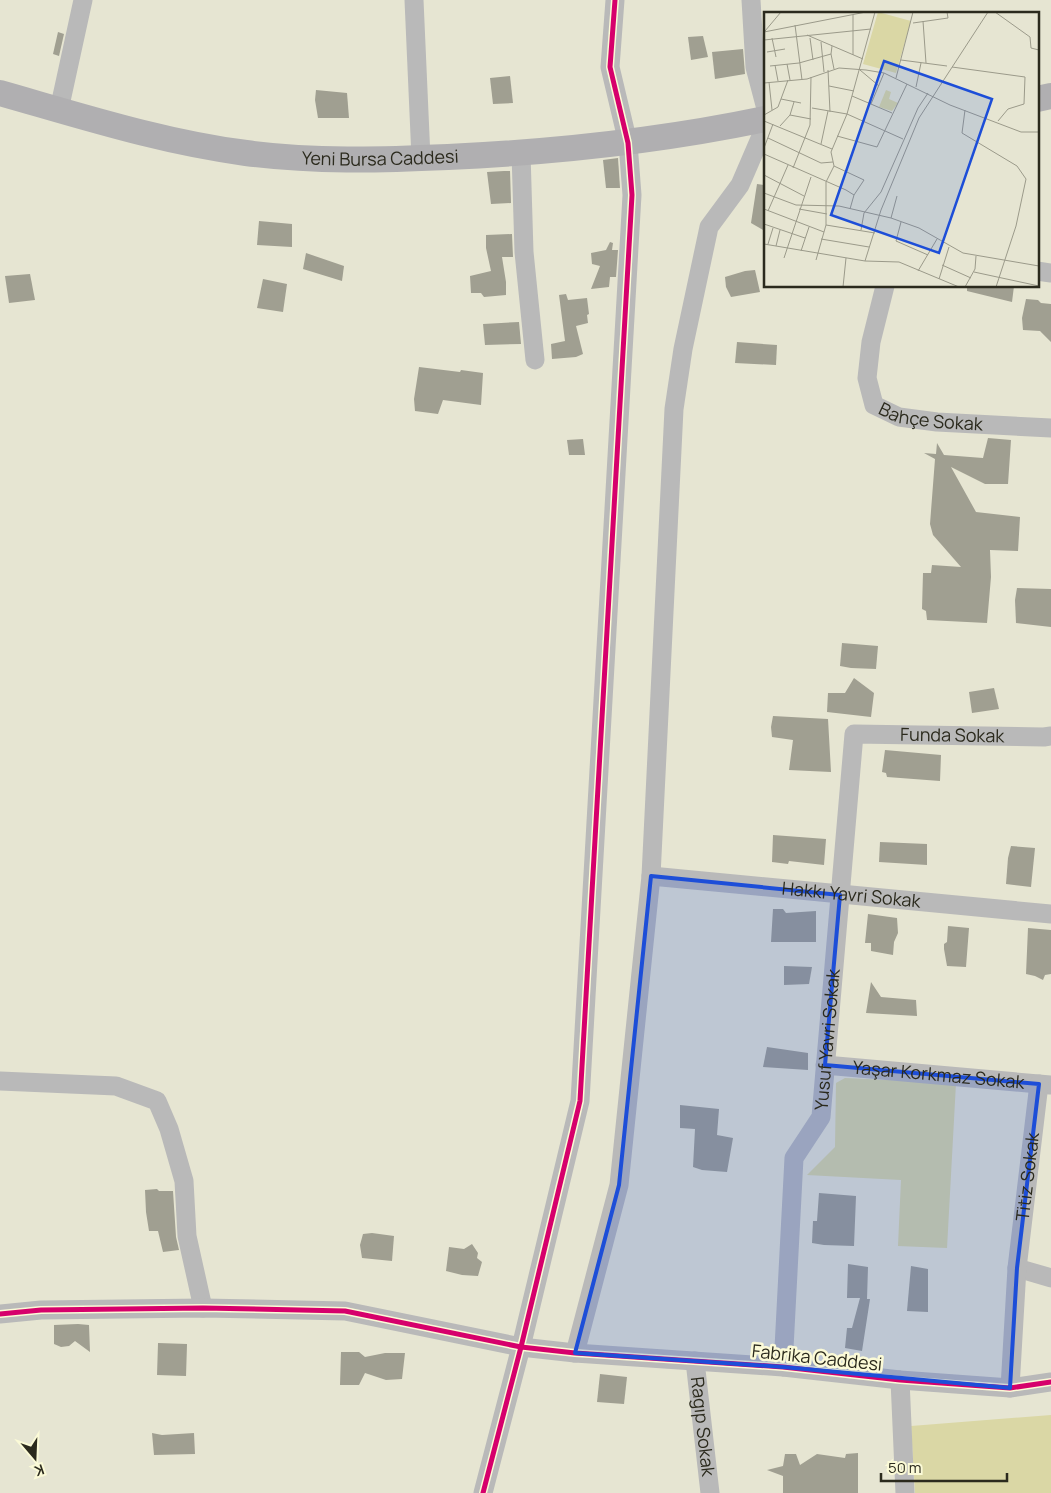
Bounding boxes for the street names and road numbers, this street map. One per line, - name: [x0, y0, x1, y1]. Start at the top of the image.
- street label: Yeni Bursa Caddesi: [301, 144, 459, 171]
- street label: Bahçe Sokak: [875, 396, 984, 435]
- street label: Funda Sokak: [900, 722, 1006, 747]
- street label: Hakkı Yavri Sokak: [781, 875, 923, 913]
- street label: Yusuf Yavri Sokak: [809, 967, 845, 1111]
- street label: Yaşar Korkmaz Sokak: [852, 1055, 1027, 1094]
- street label: Titiz Sokak: [1010, 1130, 1044, 1222]
- street label: Fabrika Caddesi: [751, 1338, 883, 1376]
- street label: Ragıp Sokak: [686, 1375, 721, 1479]

